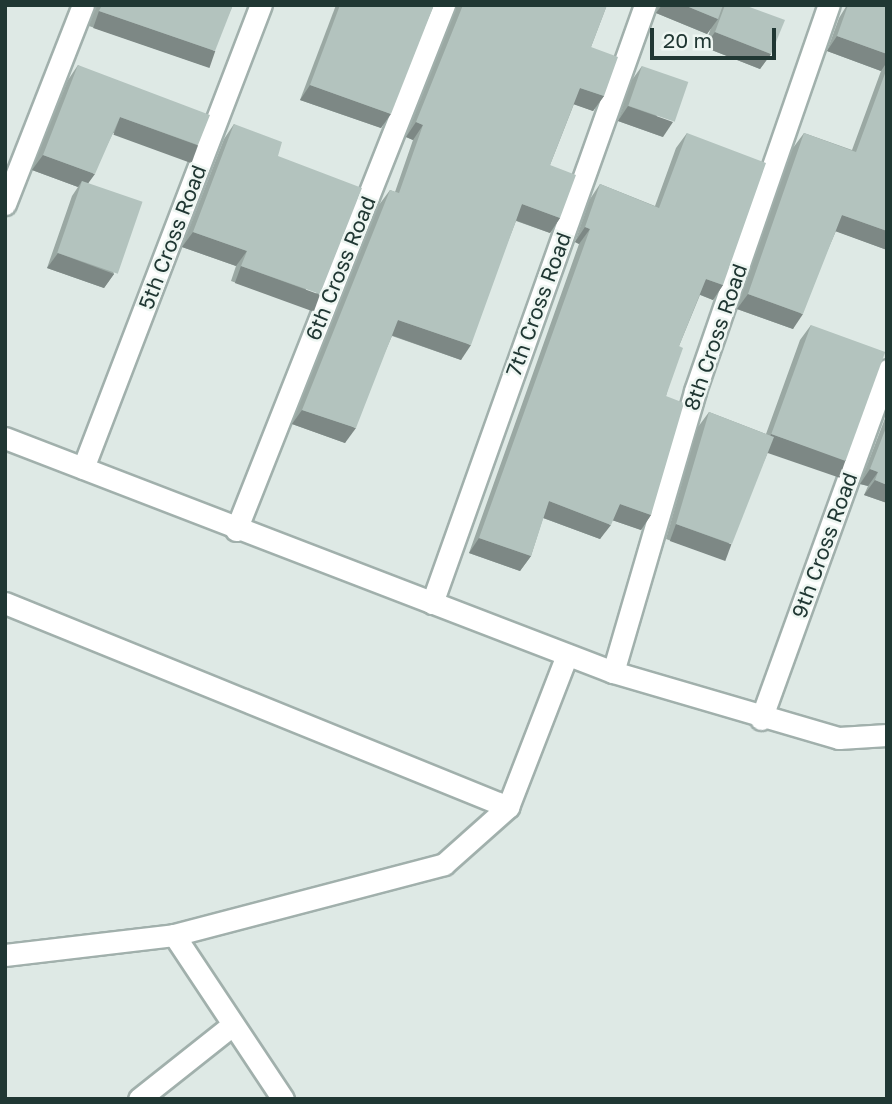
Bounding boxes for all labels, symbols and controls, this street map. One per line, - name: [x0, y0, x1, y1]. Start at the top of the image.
- scale bar: [654, 14, 780, 58]
- text: 20 m: [663, 27, 712, 53]
- street label: 5th Cross Road: [133, 161, 211, 313]
- street label: 6th Cross Road: [300, 192, 380, 344]
- street label: 7th Cross Road: [500, 229, 576, 379]
- street label: 8th Cross Road: [678, 260, 752, 414]
- street label: 9th Cross Road: [786, 469, 862, 621]

